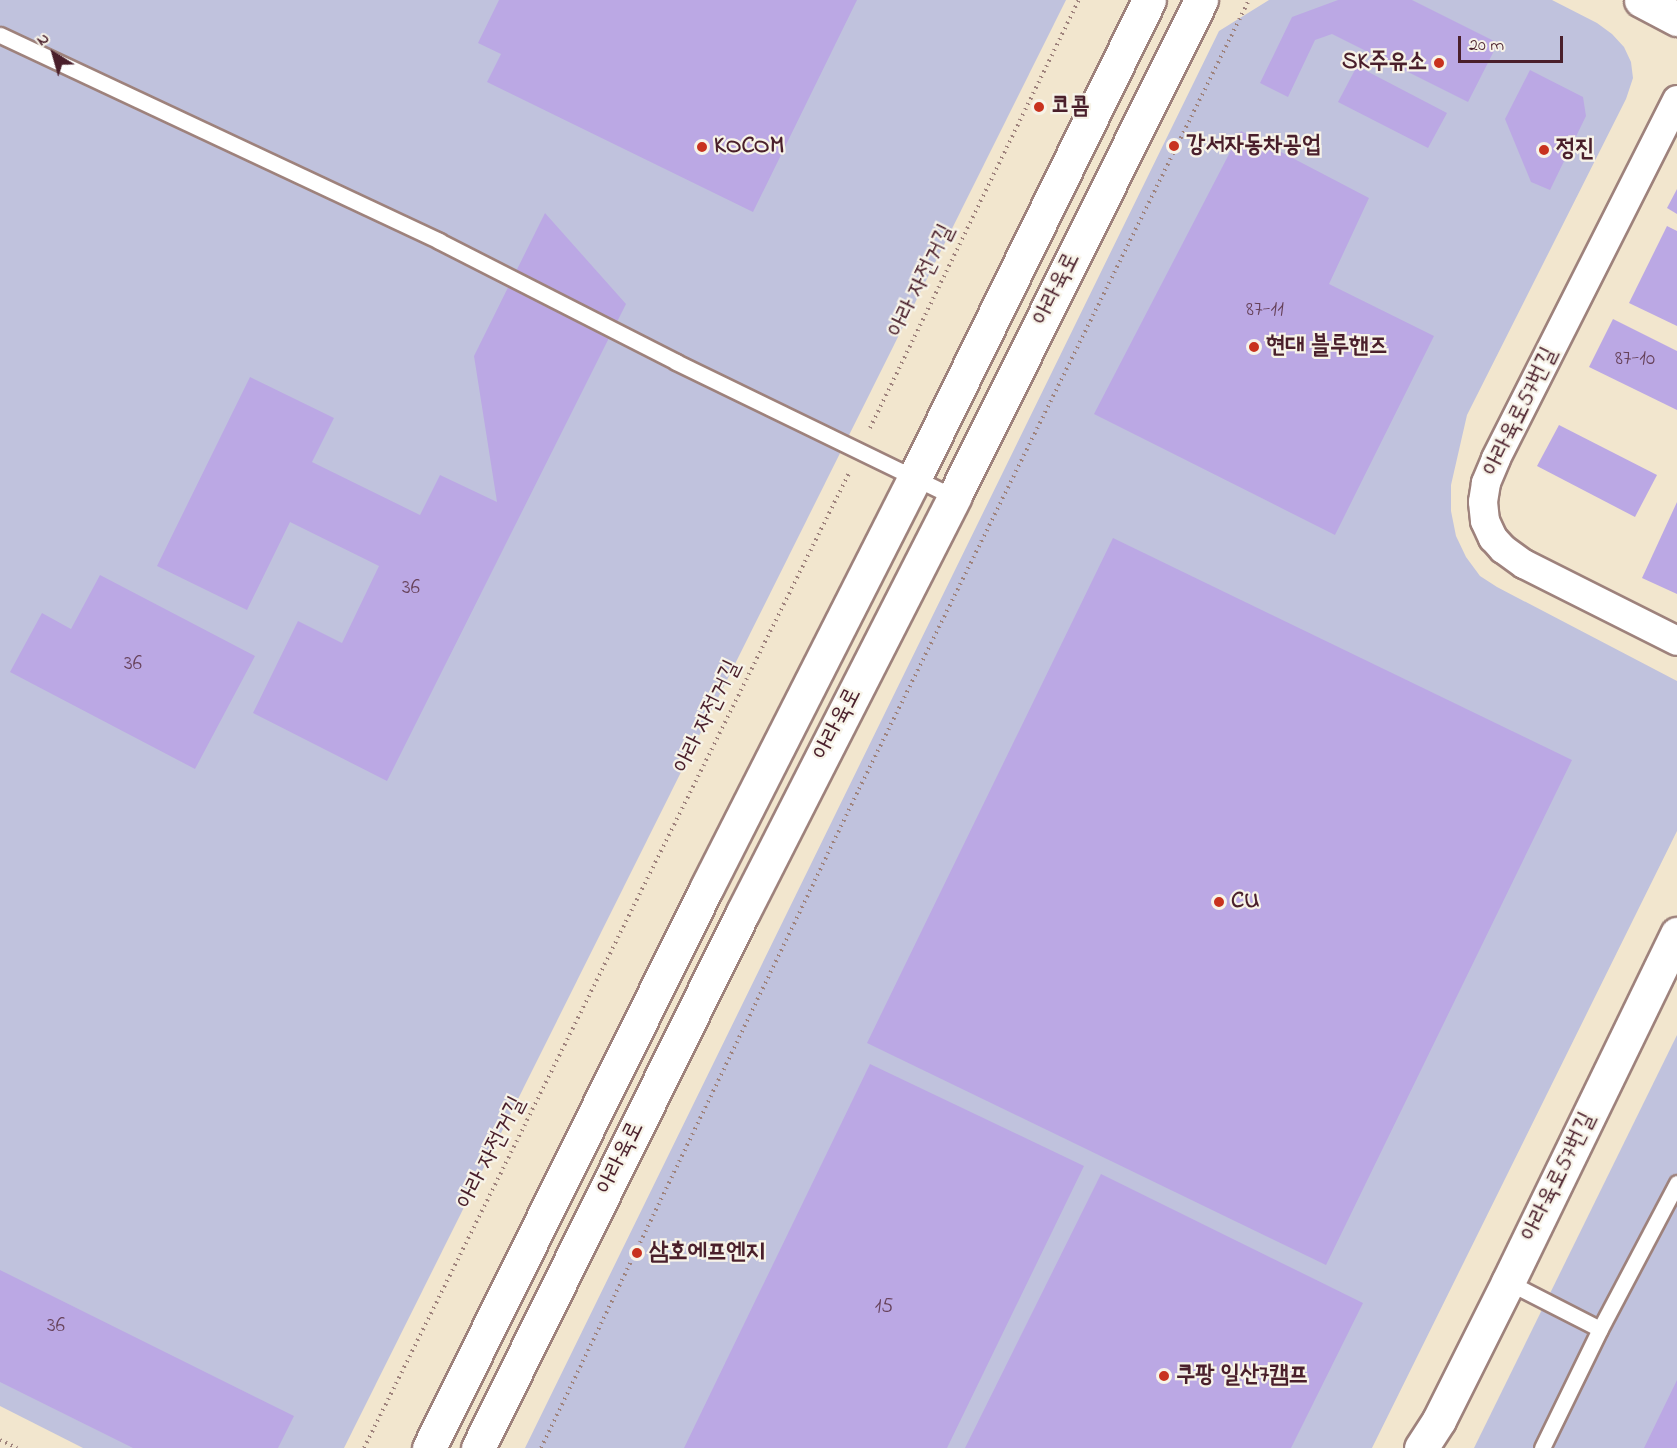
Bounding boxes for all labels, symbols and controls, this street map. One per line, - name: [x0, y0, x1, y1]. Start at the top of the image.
- north arrow: [24, 24, 84, 84]
- scale bar: [1461, 24, 1566, 62]
- text: N: [32, 27, 55, 52]
- text: 20 m: [1469, 33, 1504, 59]
- place label: SK주유소: [1342, 49, 1427, 77]
- marker: SK주유소: [1432, 56, 1446, 70]
- place label: 코콤: [1051, 93, 1090, 121]
- marker: 코콤: [1032, 100, 1046, 114]
- place label: 강서자동차공업: [1186, 132, 1321, 160]
- place label: KOCOM: [714, 133, 784, 161]
- place label: 정진: [1556, 136, 1595, 164]
- marker: 강서자동차공업: [1167, 139, 1181, 153]
- marker: KOCOM: [695, 140, 709, 154]
- marker: 정진: [1537, 143, 1551, 157]
- street label: 아라 자전거길: [882, 220, 962, 342]
- street label: 아라육로: [1027, 248, 1087, 330]
- house number: 87-11: [1246, 297, 1284, 323]
- place label: 현대 블루핸즈: [1266, 333, 1388, 361]
- marker: 현대 블루핸즈: [1247, 340, 1261, 354]
- street label: 아라육로57번길: [1477, 343, 1565, 481]
- house number: 87-10: [1615, 346, 1655, 372]
- house number: 36: [402, 575, 420, 601]
- house number: 36: [124, 651, 142, 677]
- street label: 아라 자전거길: [668, 656, 748, 778]
- street label: 아라육로: [808, 683, 868, 765]
- place label: CU: [1231, 888, 1259, 916]
- marker: CU: [1212, 895, 1226, 909]
- street label: 아라 자전거길: [452, 1092, 532, 1214]
- street label: 아라육로57번길: [1515, 1108, 1603, 1246]
- street label: 아라육로: [591, 1117, 651, 1199]
- place label: 삼호에프엔지: [649, 1239, 765, 1267]
- marker: 삼호에프엔지: [630, 1246, 644, 1260]
- house number: 15: [875, 1294, 893, 1320]
- house number: 36: [47, 1313, 65, 1339]
- place label: 쿠팡 일산7캠프: [1176, 1362, 1308, 1390]
- marker: 쿠팡 일산7캠프: [1157, 1369, 1171, 1383]

